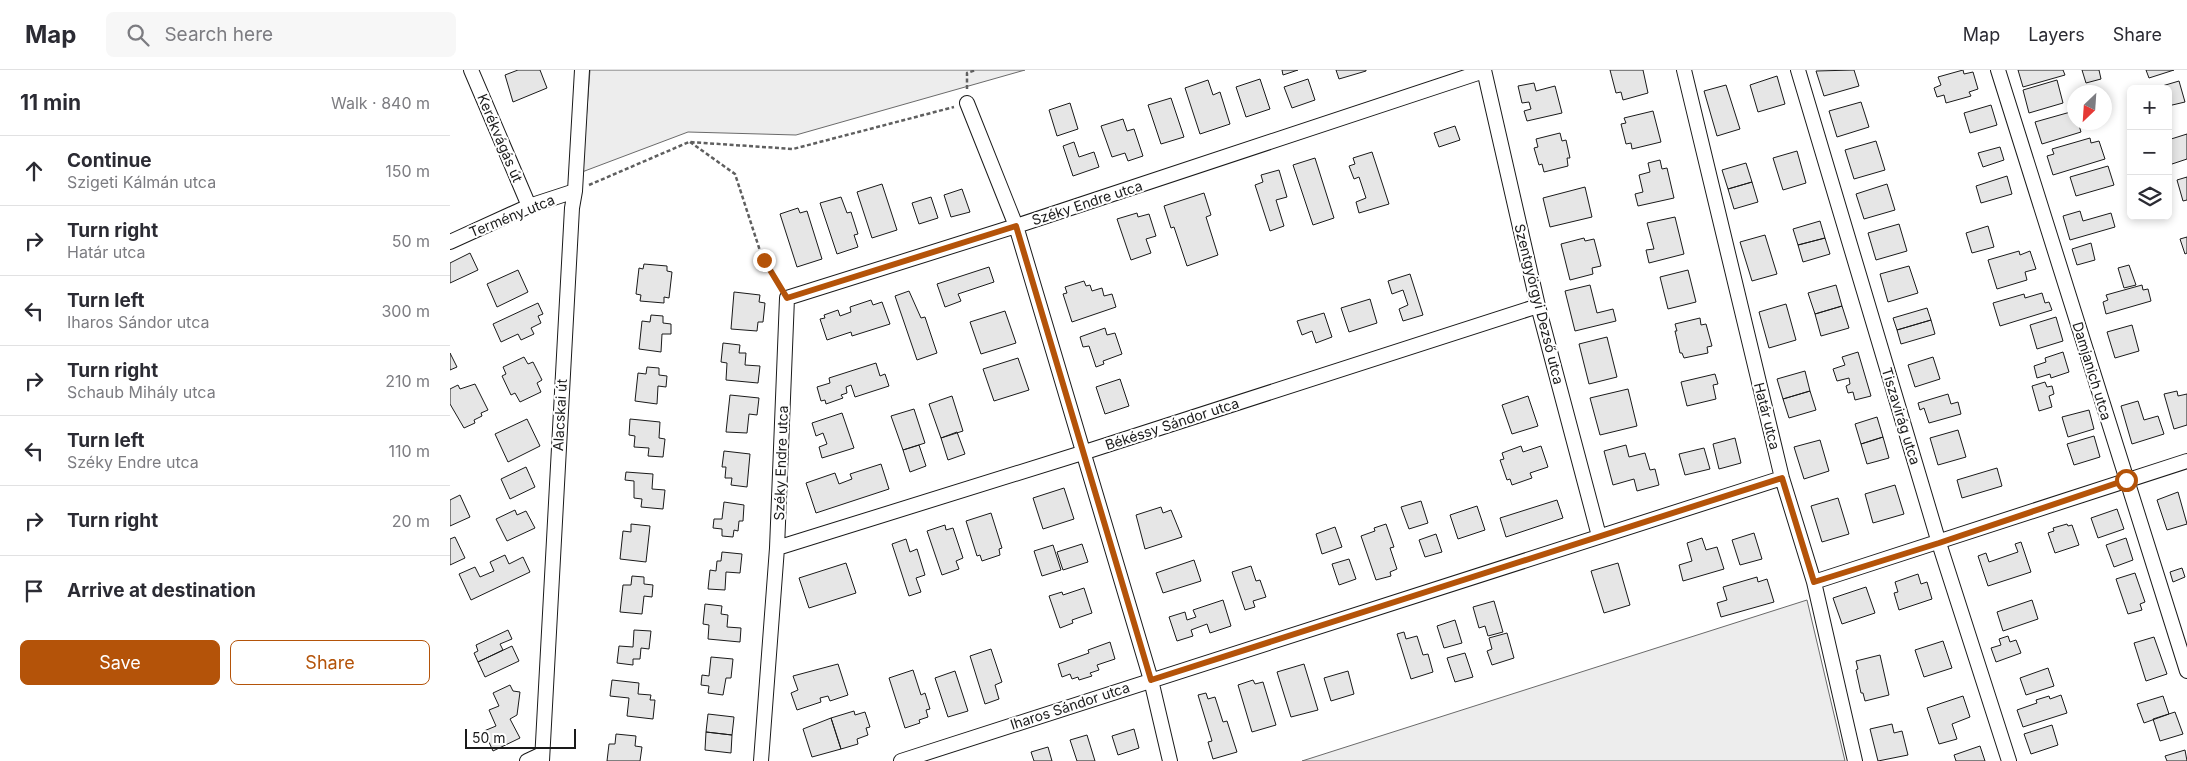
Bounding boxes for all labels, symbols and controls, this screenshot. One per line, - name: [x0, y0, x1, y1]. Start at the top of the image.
- search box: [106, 12, 456, 57]
- text: Map: [25, 20, 76, 49]
- icon: search: [124, 21, 152, 49]
- text: Search here: [164, 23, 273, 46]
- text: Map: [1963, 24, 2000, 45]
- text: Layers: [2028, 24, 2085, 45]
- text: Share: [2113, 24, 2162, 45]
- north arrow: [2067, 85, 2112, 130]
- map controls: [2127, 85, 2172, 220]
- button: +: [2127, 85, 2172, 130]
- text: 11 min: [20, 90, 81, 115]
- street label: Kerékvágás út: [474, 91, 527, 185]
- text: Walk · 840 m: [331, 93, 430, 113]
- button: −: [2127, 130, 2172, 175]
- text: Continue: [67, 149, 152, 172]
- icon: ahead: [20, 157, 48, 185]
- text: 150 m: [385, 161, 430, 181]
- text: Szigeti Kálmán utca: [67, 172, 216, 192]
- button: layers: [2127, 175, 2172, 220]
- street label: Széky Endre utca: [1029, 177, 1144, 228]
- street label: Termény utca: [467, 191, 557, 240]
- text: Turn right: [67, 219, 158, 242]
- street label: Szentgyörgyi Dezső utca: [1511, 222, 1568, 386]
- icon: right: [20, 227, 48, 255]
- text: 50 m: [392, 231, 430, 251]
- text: Határ utca: [67, 242, 146, 262]
- route end: [753, 249, 776, 272]
- text: Turn left: [67, 289, 145, 312]
- icon: left: [20, 297, 48, 325]
- text: 300 m: [381, 301, 430, 321]
- text: Iharos Sándor utca: [67, 312, 209, 332]
- street label: Damjanich utca: [2069, 320, 2116, 422]
- text: Turn right: [67, 359, 158, 382]
- street label: Tiszavirág utca: [1879, 365, 1924, 467]
- icon: right: [20, 367, 48, 395]
- text: 210 m: [385, 371, 430, 391]
- street label: Alacskai út: [549, 378, 570, 451]
- street label: Határ utca: [1751, 380, 1784, 451]
- text: Schaub Mihály utca: [67, 382, 216, 402]
- street label: Békéssy Sándor utca: [1103, 394, 1241, 453]
- street label: Széky Endre utca: [770, 405, 791, 521]
- text: Turn left: [67, 429, 145, 452]
- icon: left: [20, 437, 48, 465]
- text: 110 m: [388, 441, 430, 461]
- text: Széky Endre utca: [67, 452, 199, 472]
- route start: [2115, 469, 2138, 492]
- icon: right: [20, 507, 48, 535]
- text: Turn right: [67, 509, 158, 532]
- text: 20 m: [392, 511, 430, 531]
- icon: arrive: [20, 577, 48, 605]
- text: Arrive at destination: [67, 579, 256, 602]
- button: Save: [20, 640, 220, 685]
- button: Share: [230, 640, 430, 685]
- street label: Iharos Sándor utca: [1008, 678, 1132, 733]
- scale bar: [465, 726, 576, 749]
- text: 50 m: [472, 729, 506, 746]

